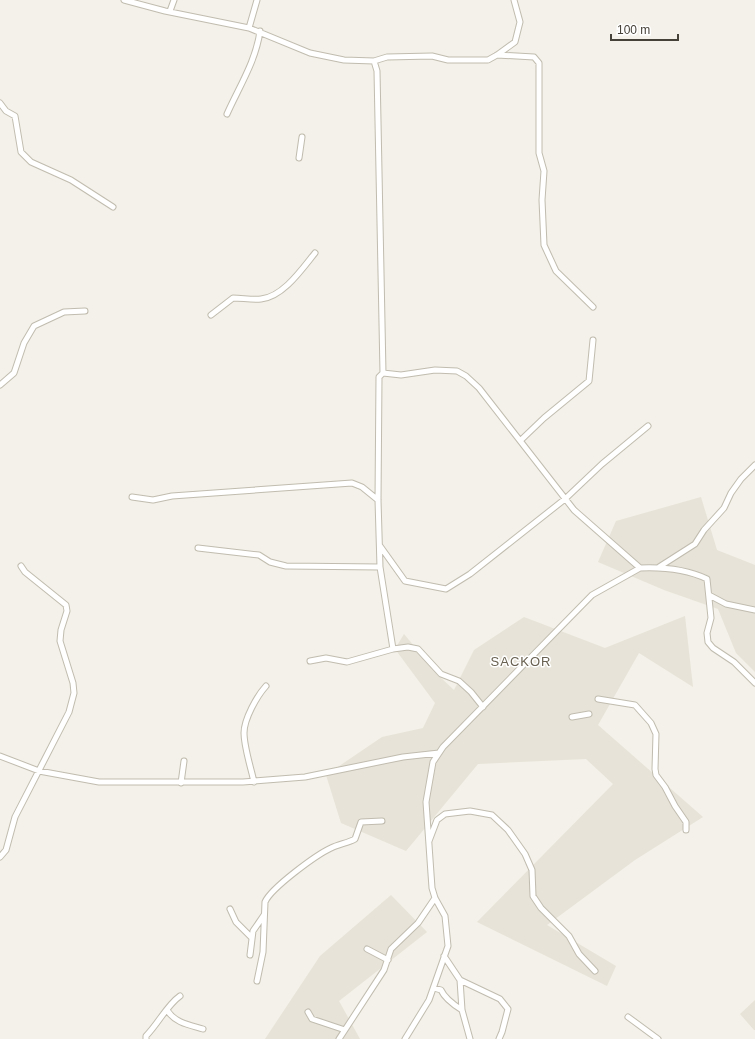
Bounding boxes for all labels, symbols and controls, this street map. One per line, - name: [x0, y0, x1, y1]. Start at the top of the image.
- scale bar: [611, 16, 678, 42]
- text: 100 m: [617, 23, 650, 37]
- district label: SACKOR: [491, 654, 551, 669]

